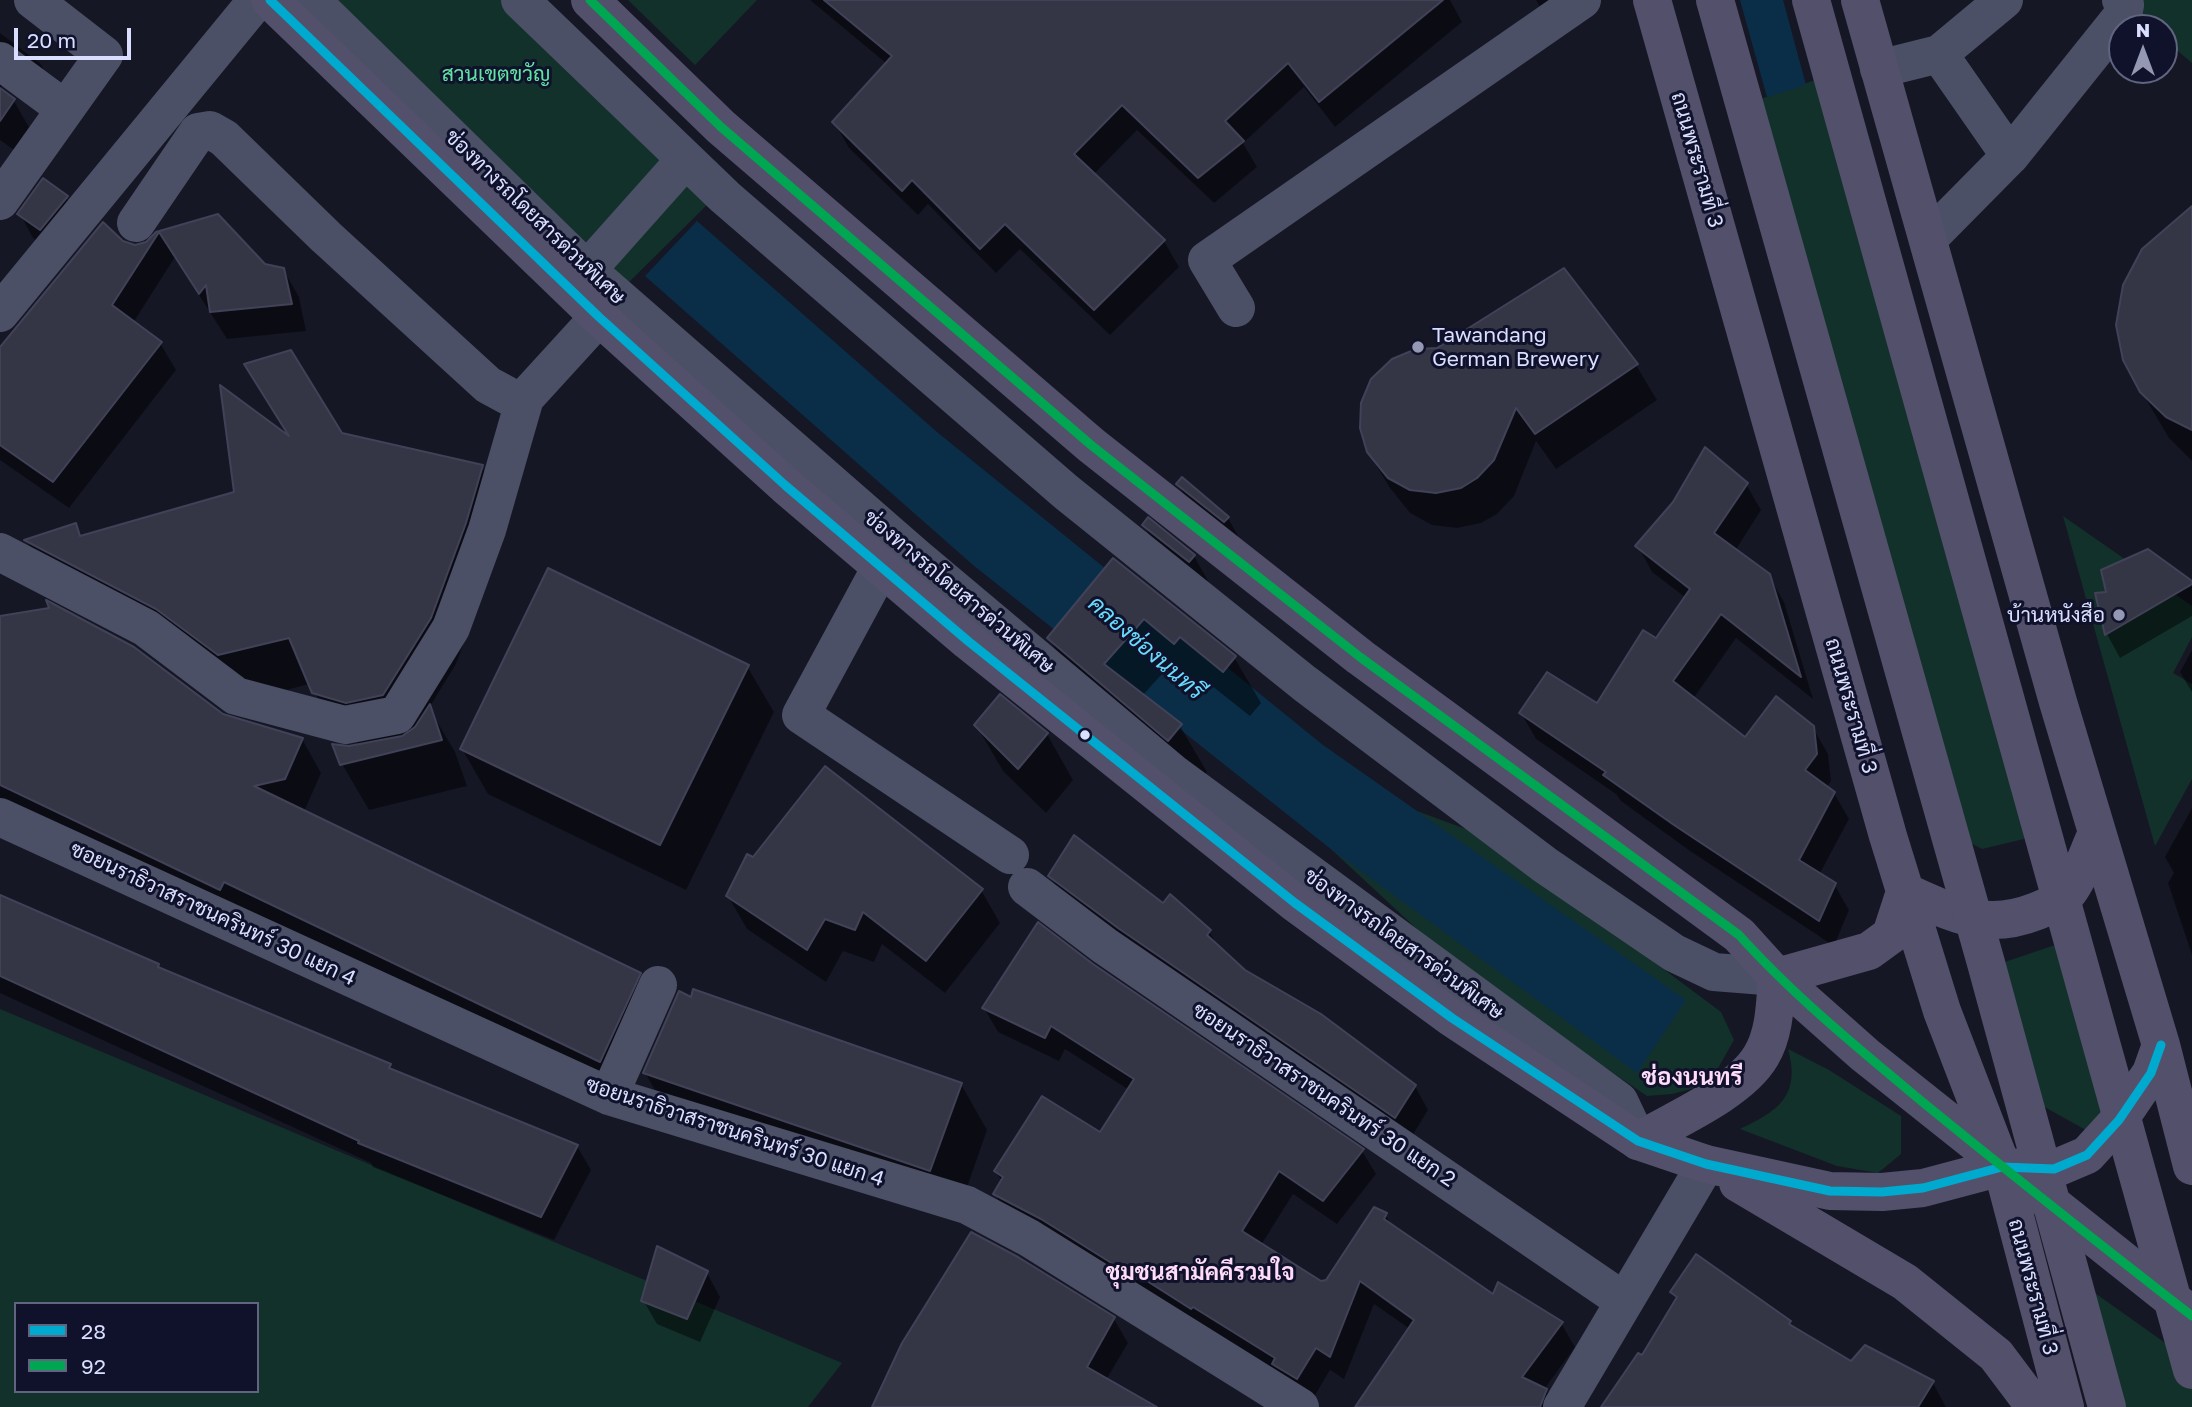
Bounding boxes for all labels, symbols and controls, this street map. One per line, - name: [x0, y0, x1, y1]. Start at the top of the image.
- scale bar: [18, 14, 135, 58]
- north arrow: [2108, 14, 2178, 84]
- text: N: [2136, 18, 2150, 41]
- text: 20 m: [27, 27, 76, 53]
- park label: สวนเขตขวัญ: [442, 61, 550, 87]
- street label: ถนนพระรามที่ 3: [1666, 89, 1728, 231]
- street label: ช่องทางรถโดยสารด่วนพิเศษ: [440, 124, 630, 310]
- place label: Tawandang German Brewery: [1432, 322, 1599, 372]
- marker: Tawandang German Brewery: [1410, 339, 1426, 355]
- street label: ช่องทางรถโดยสารด่วนพิเศษ: [859, 505, 1059, 679]
- water label: คลองช่องนนทรี: [1082, 590, 1210, 706]
- place label: บ้านหนังสือ: [2007, 602, 2105, 628]
- marker: บ้านหนังสือ: [2111, 607, 2127, 623]
- street label: ถนนพระรามที่ 3: [1820, 635, 1882, 777]
- unlabelled marker: [1078, 728, 1092, 742]
- street label: ซอยนราธิวาสราชนครินทร์ 30 แยก 4: [66, 837, 360, 991]
- street label: ช่องทางรถโดยสารด่วนพิเศษ: [1299, 863, 1509, 1025]
- street label: ซอยนราธิวาสราชนครินทร์ 30 แยก 2: [1188, 997, 1460, 1193]
- district label: ช่องนนทรี: [1641, 1063, 1743, 1091]
- street label: ซอยนราธิวาสราชนครินทร์ 30 แยก 4: [583, 1072, 887, 1192]
- street label: ถนนพระรามที่ 3: [2003, 1216, 2063, 1358]
- district label: ชุมชนสามัคคีรวมใจ: [1105, 1259, 1295, 1287]
- legend: [14, 1302, 259, 1393]
- text: 28: [81, 1318, 106, 1344]
- text: 92: [81, 1353, 106, 1379]

